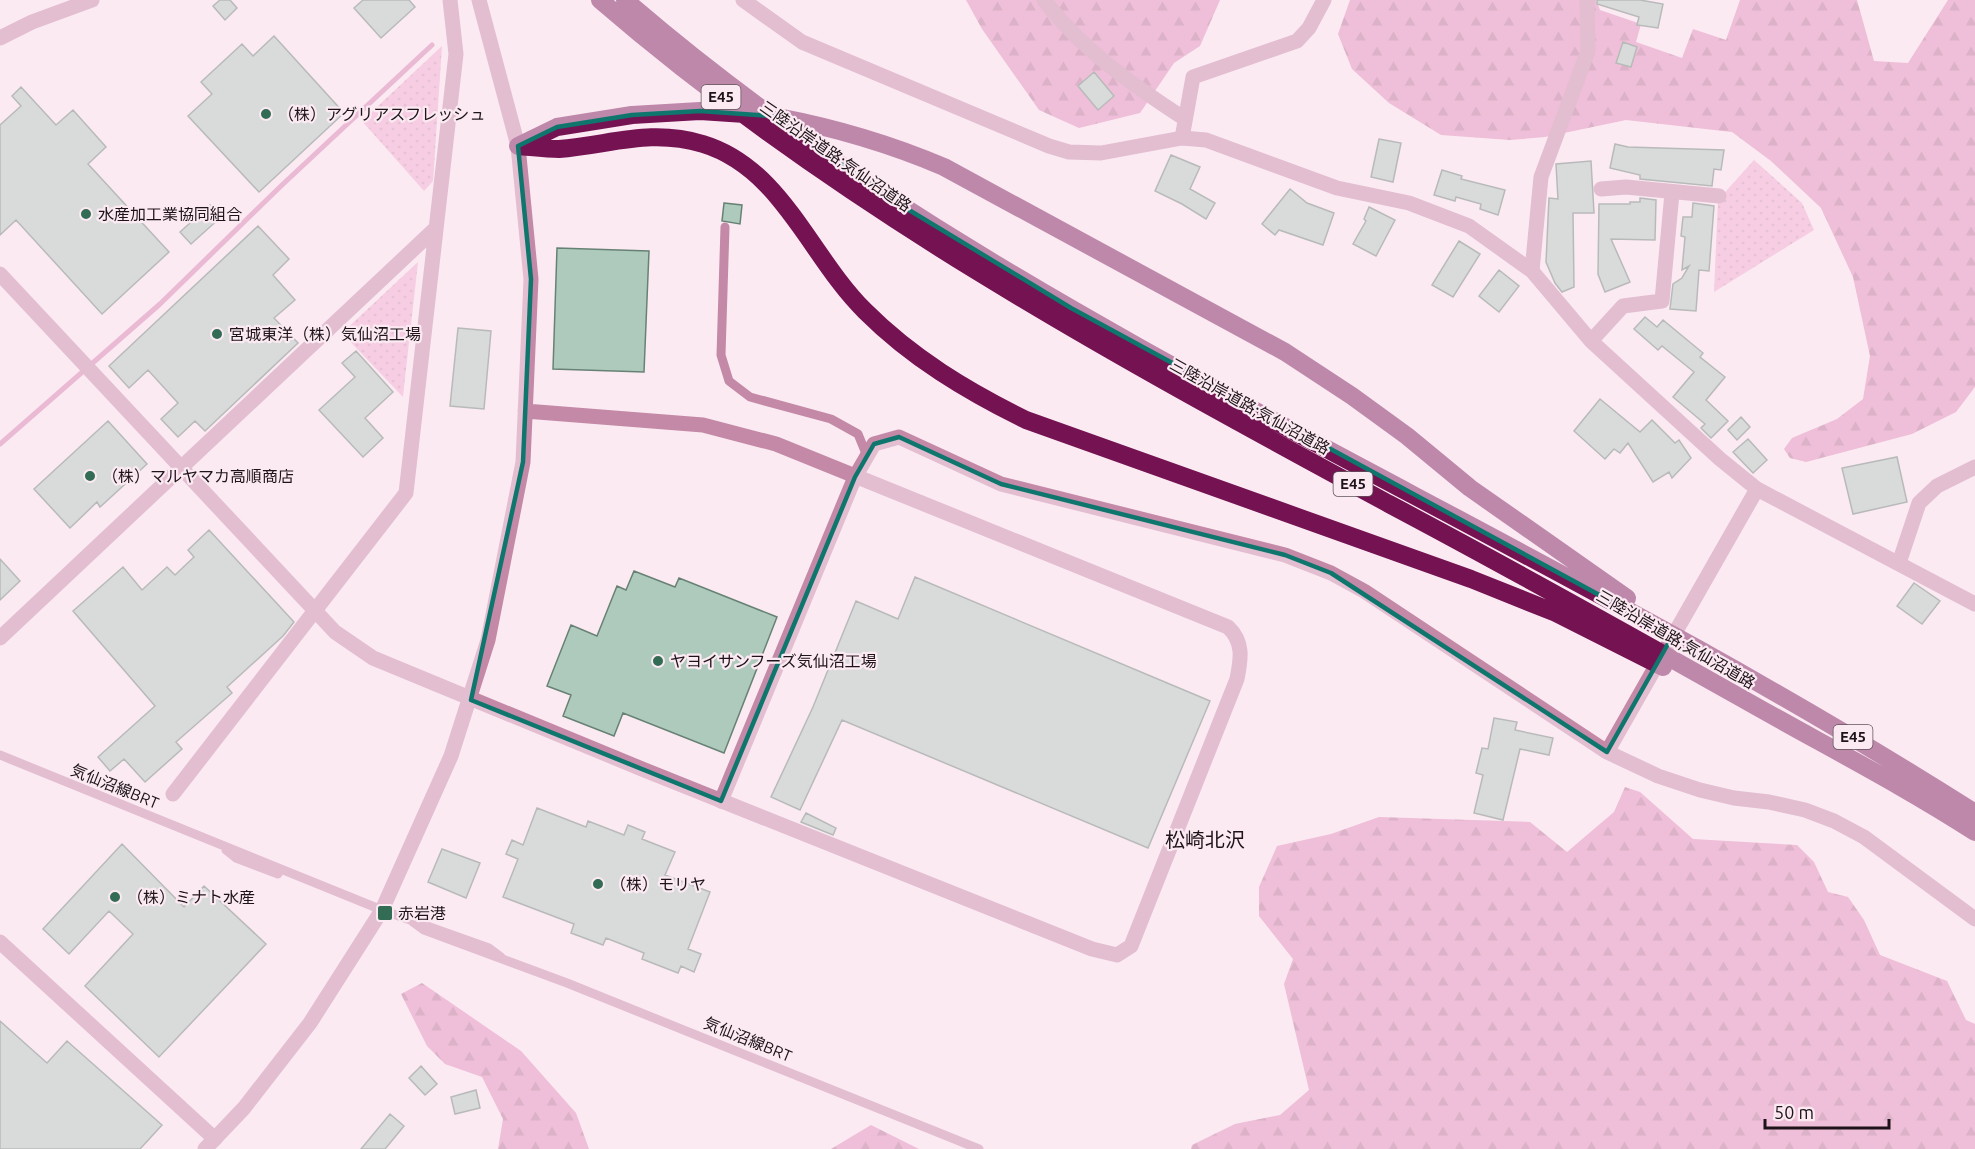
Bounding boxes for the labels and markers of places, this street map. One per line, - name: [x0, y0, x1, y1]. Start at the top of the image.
- place label: （株）アグリアスフレッシュ: [278, 105, 485, 123]
- marker: （株）アグリアスフレッシュ: [259, 107, 273, 121]
- place label: 水産加工業協同組合: [98, 205, 242, 223]
- marker: 水産加工業協同組合: [79, 207, 93, 221]
- place label: 宮城東洋（株）気仙沼工場: [229, 325, 421, 343]
- marker: 宮城東洋（株）気仙沼工場: [210, 327, 224, 341]
- place label: （株）マルヤマカ高順商店: [102, 467, 294, 485]
- marker: （株）マルヤマカ高順商店: [83, 469, 97, 483]
- place label: ヤヨイサンフーズ気仙沼工場: [670, 652, 877, 670]
- marker: ヤヨイサンフーズ気仙沼工場: [651, 654, 665, 668]
- place label: （株）モリヤ: [610, 875, 706, 893]
- marker: （株）モリヤ: [591, 877, 605, 891]
- place label: （株）ミナト水産: [127, 888, 255, 906]
- marker: （株）ミナト水産: [108, 890, 122, 904]
- marker: 赤岩港: [376, 904, 394, 922]
- place label: 赤岩港: [398, 904, 446, 922]

